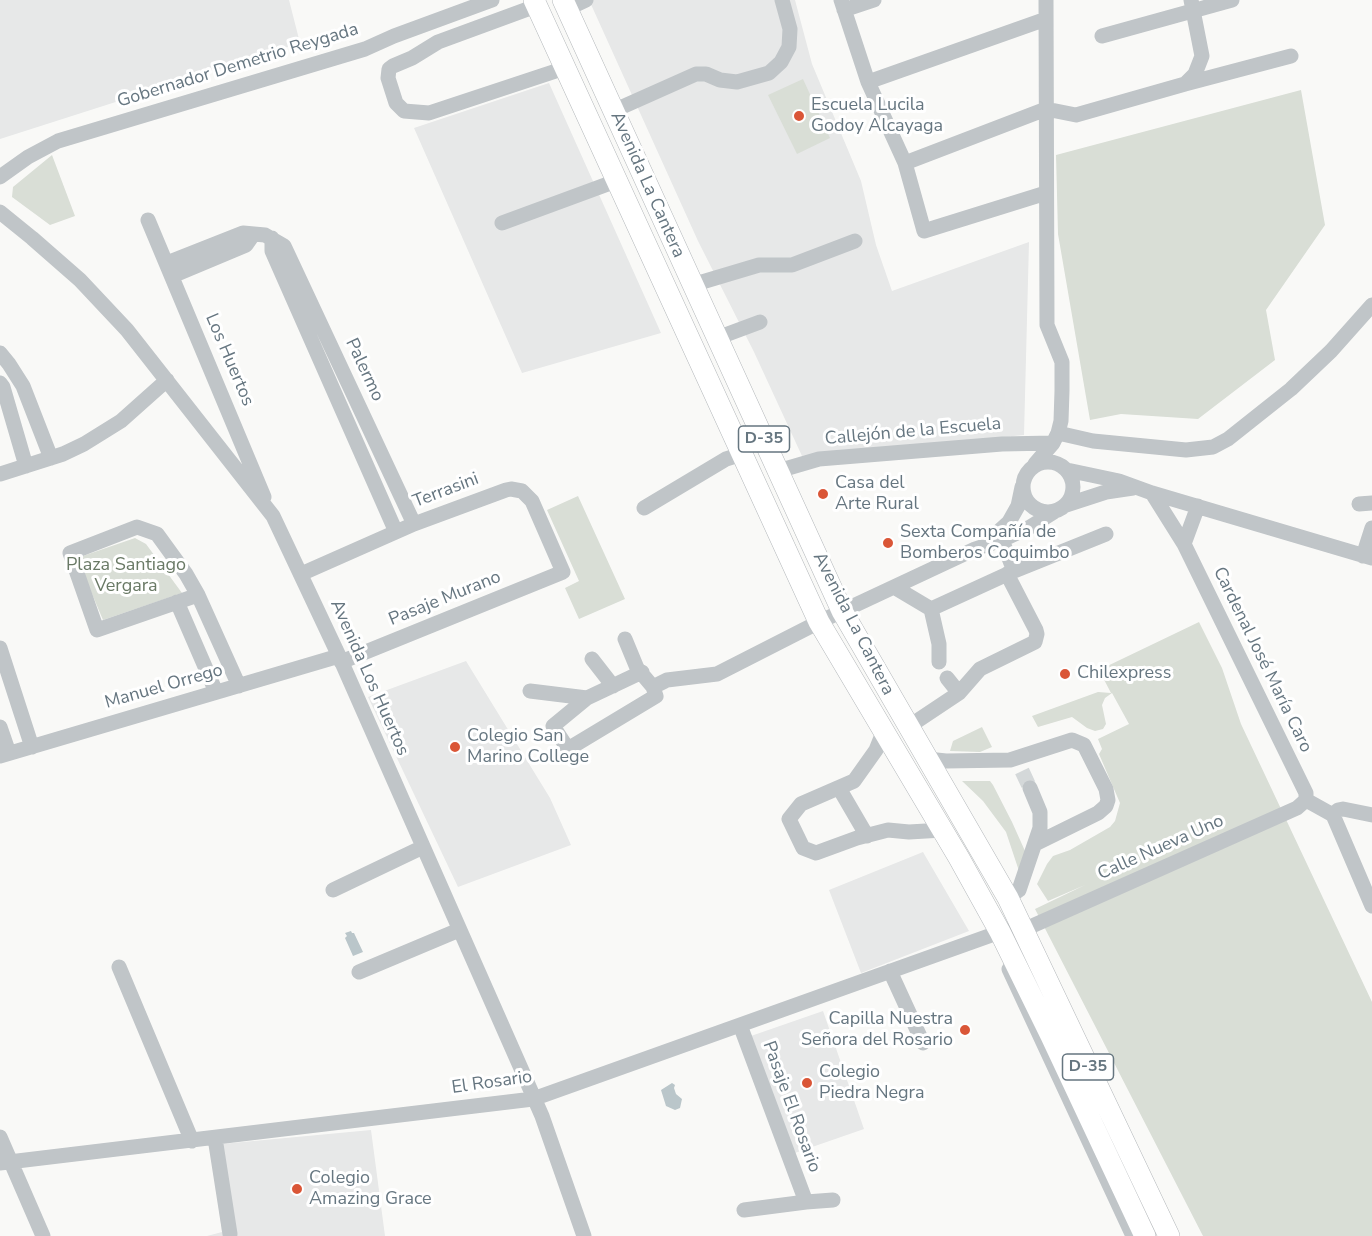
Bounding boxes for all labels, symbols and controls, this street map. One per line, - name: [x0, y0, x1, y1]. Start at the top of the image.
- street label: Gobernador Demetrio Reygada: [115, 19, 361, 113]
- place label: Escuela Lucila Godoy Alcayaga: [811, 95, 943, 138]
- street label: Avenida La Cantera: [605, 109, 689, 261]
- marker: Escuela Lucila Godoy Alcayaga: [792, 109, 806, 123]
- street label: Los Huertos: [200, 311, 258, 409]
- street label: Palermo: [340, 335, 388, 405]
- street label: Callejón de la Escuela: [824, 414, 1002, 450]
- road number: D-35: [738, 426, 789, 452]
- street label: Terrasini: [410, 469, 482, 513]
- place label: Casa del Arte Rural: [835, 473, 919, 516]
- marker: Casa del Arte Rural: [816, 487, 830, 501]
- place label: Sexta Compañía de Bomberos Coquimbo: [900, 522, 1069, 564]
- marker: Sexta Compañía de Bomberos Coquimbo: [881, 536, 895, 550]
- street label: Avenida La Cantera: [808, 549, 898, 699]
- park label: Plaza Santiago Vergara: [66, 555, 186, 598]
- street label: Cardenal José María Caro: [1208, 564, 1316, 756]
- street label: Pasaje Murano: [386, 567, 504, 631]
- street label: Avenida Los Huertos: [325, 597, 413, 759]
- street label: Manuel Orrego: [103, 660, 225, 714]
- place label: Chilexpress: [1077, 663, 1171, 685]
- marker: Chilexpress: [1058, 667, 1072, 681]
- place label: Colegio San Marino College: [467, 726, 589, 768]
- marker: Colegio San Marino College: [448, 740, 462, 754]
- street label: Calle Nueva Uno: [1095, 811, 1227, 885]
- place label: Capilla Nuestra Señora del Rosario: [801, 1009, 953, 1052]
- marker: Capilla Nuestra Señora del Rosario: [958, 1023, 972, 1037]
- street label: Pasaje El Rosario: [757, 1038, 825, 1176]
- road number: D-35: [1062, 1054, 1114, 1080]
- place label: Colegio Piedra Negra: [819, 1062, 924, 1104]
- street label: El Rosario: [450, 1067, 534, 1099]
- marker: Colegio Piedra Negra: [800, 1076, 814, 1090]
- place label: Colegio Amazing Grace: [309, 1168, 432, 1210]
- marker: Colegio Amazing Grace: [290, 1182, 304, 1196]

